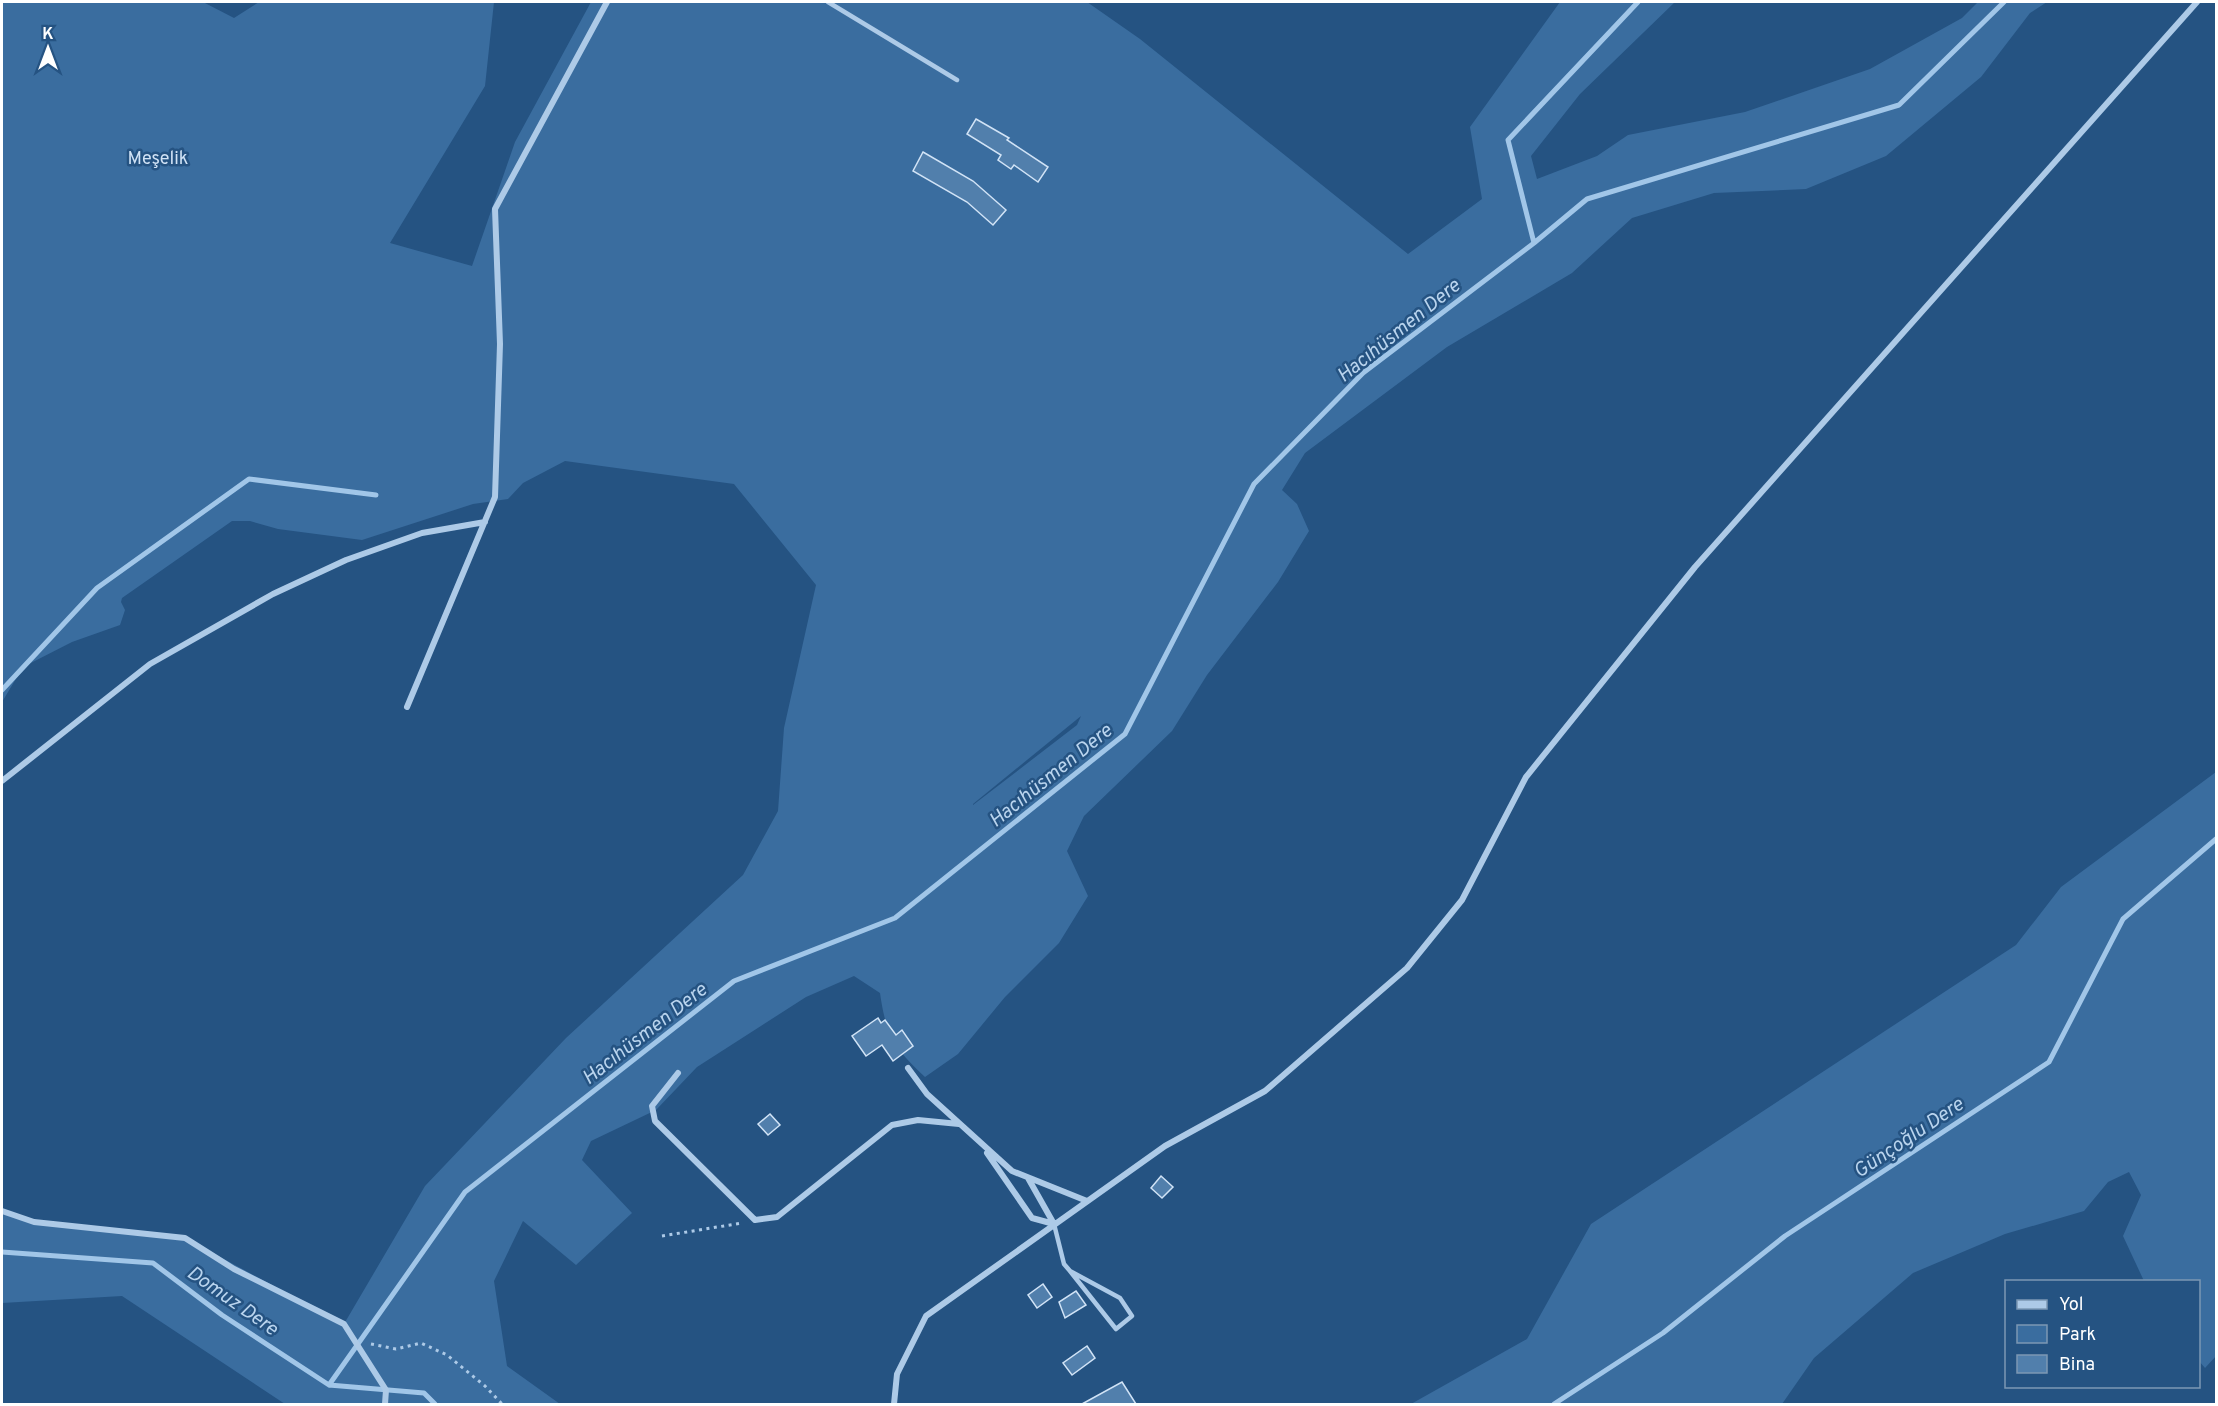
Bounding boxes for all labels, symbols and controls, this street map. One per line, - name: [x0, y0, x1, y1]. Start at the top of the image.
- north arrow: [18, 18, 78, 78]
- text: K: [42, 25, 54, 45]
- park label: Meşelik: [128, 148, 188, 171]
- water label: Hacıhüsmen Dere: [1332, 273, 1467, 389]
- water label: Hacıhüsmen Dere: [984, 718, 1119, 834]
- water label: Hacıhüsmen Dere: [578, 977, 713, 1091]
- water label: Günçoğlu Dere: [1849, 1092, 1970, 1185]
- water label: Domuz Dere: [181, 1261, 283, 1343]
- legend: [2005, 1280, 2200, 1388]
- text: Yol: [2059, 1294, 2084, 1317]
- text: Park: [2059, 1324, 2096, 1347]
- text: Bina: [2059, 1354, 2095, 1377]

